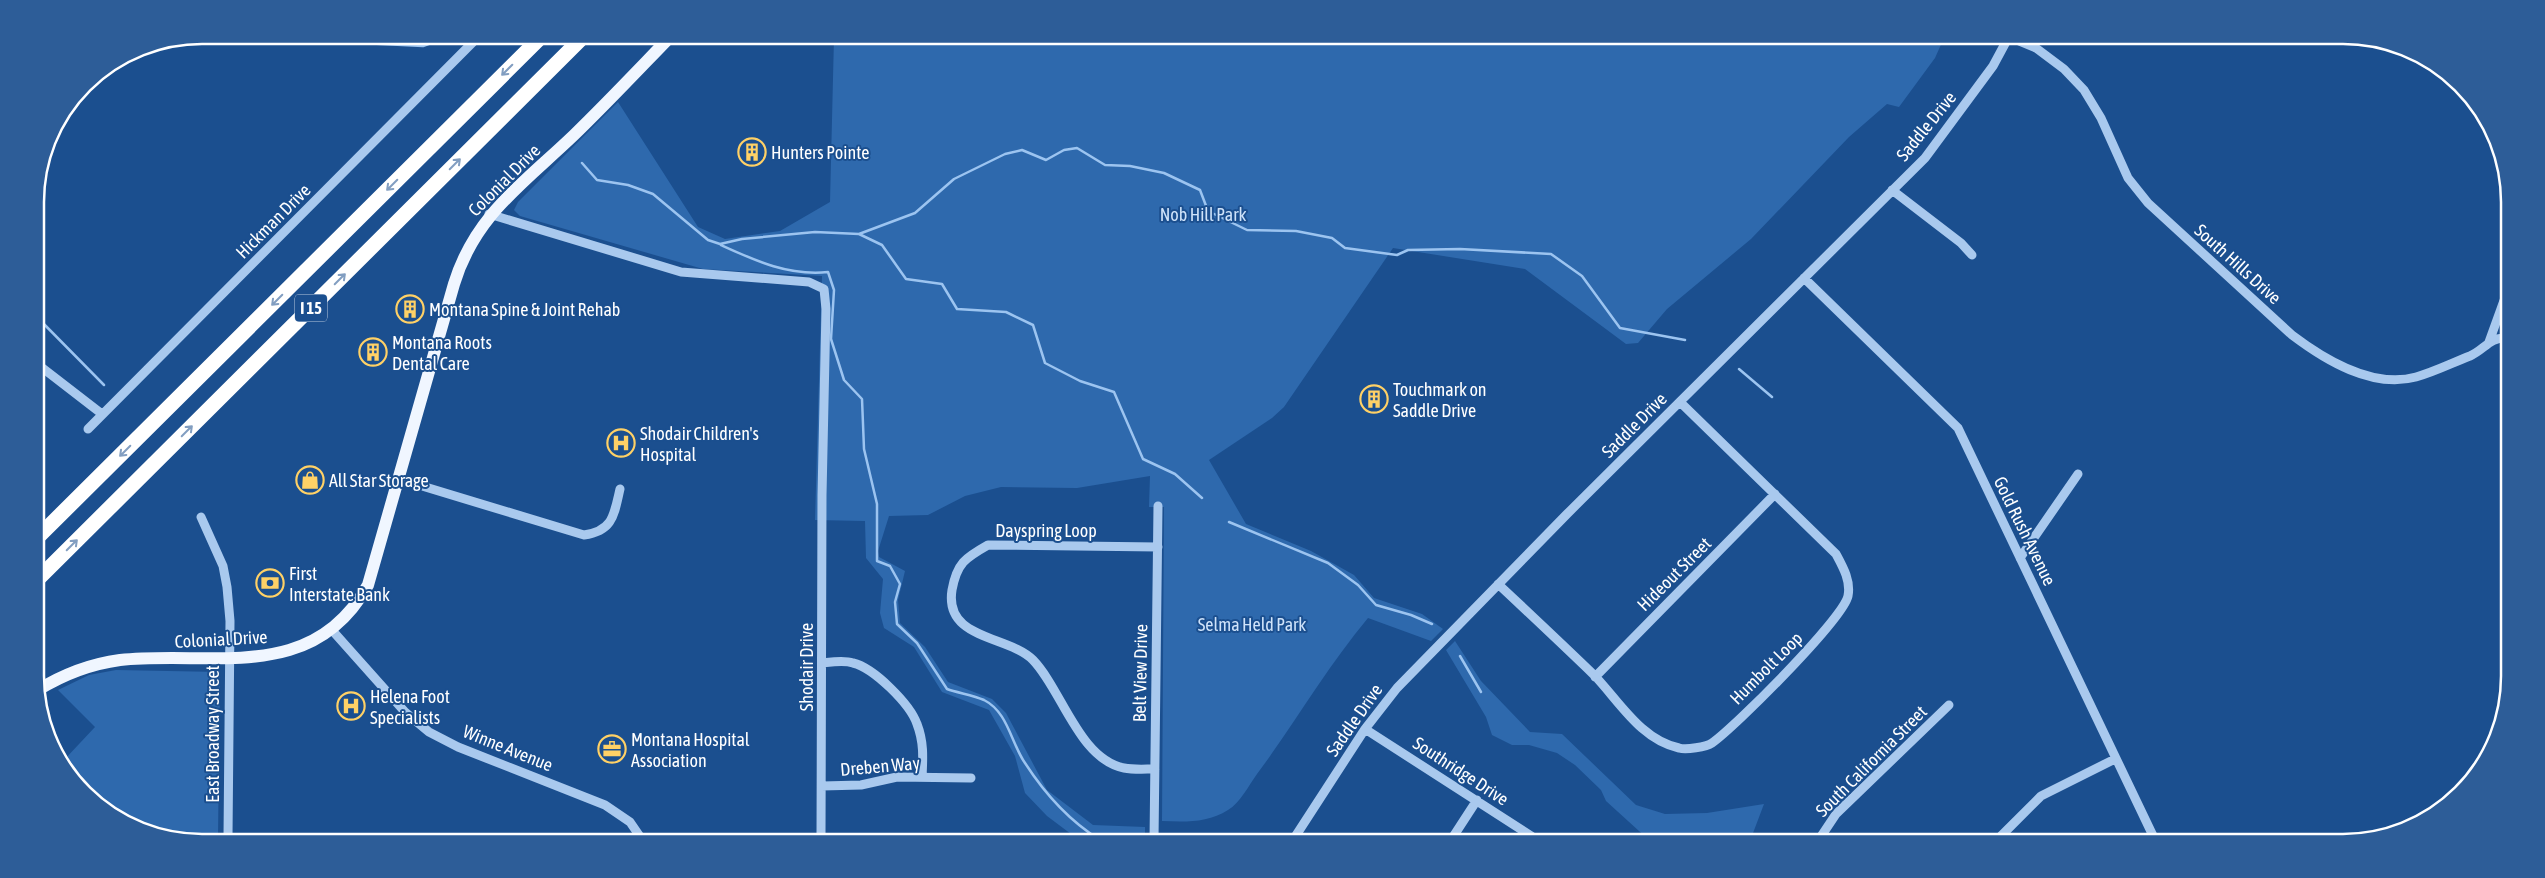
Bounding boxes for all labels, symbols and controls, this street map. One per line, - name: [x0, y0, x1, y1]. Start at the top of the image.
- one-way arrow: [501, 64, 514, 76]
- street label: Saddle Drive: [1892, 87, 1960, 165]
- building icon: Hunters Pointe: [737, 137, 767, 167]
- street label: Colonial Drive: [464, 140, 544, 220]
- place label: Hunters Pointe: [771, 142, 869, 163]
- one-way arrow: [448, 159, 460, 171]
- street label: Hickman Drive: [231, 179, 315, 263]
- one-way arrow: [386, 179, 399, 191]
- park label: Nob Hill Park: [1160, 204, 1246, 225]
- street label: South Hills Drive: [2190, 220, 2286, 308]
- one-way arrow: [333, 273, 346, 285]
- one-way arrow: [271, 294, 283, 306]
- road number: I 15: [295, 294, 327, 322]
- building icon: Montana Spine & Joint Rehab: [395, 294, 425, 324]
- place label: Montana Spine & Joint Rehab: [429, 299, 620, 320]
- place label: Montana Roots Dental Care: [392, 332, 492, 374]
- building icon: Montana Roots Dental Care: [358, 337, 388, 367]
- place label: Touchmark on Saddle Drive: [1393, 379, 1487, 421]
- building icon: Touchmark on Saddle Drive: [1359, 384, 1389, 414]
- street label: Saddle Drive: [1597, 388, 1671, 462]
- place label: Shodair Children's Hospital: [640, 423, 759, 465]
- one-way arrow: [181, 425, 193, 437]
- hospital icon: Shodair Children's Hospital: [606, 428, 636, 458]
- one-way arrow: [119, 445, 131, 457]
- shop icon: All Star Storage: [295, 465, 325, 495]
- place label: All Star Storage: [329, 470, 429, 491]
- street label: Gold Rush Avenue: [1990, 473, 2060, 589]
- street label: Dayspring Loop: [995, 520, 1097, 541]
- street label: Hideout Street: [1633, 533, 1715, 615]
- one-way arrow: [66, 539, 78, 552]
- place label: First Interstate Bank: [289, 563, 390, 605]
- bank icon: First Interstate Bank: [255, 568, 285, 598]
- park label: Selma Held Park: [1198, 614, 1306, 635]
- street label: Shodair Drive: [796, 623, 817, 711]
- street label: Belt View Drive: [1129, 624, 1151, 722]
- street label: Colonial Drive: [174, 626, 268, 652]
- street label: Humbolt Loop: [1725, 627, 1807, 709]
- street label: East Broadway Street: [202, 665, 223, 803]
- street label: Saddle Drive: [1322, 680, 1386, 760]
- place label: Helena Foot Specialists: [370, 686, 450, 728]
- hospital icon: Helena Foot Specialists: [336, 691, 366, 721]
- street label: South California Street: [1811, 701, 1931, 821]
- street label: Winne Avenue: [460, 720, 556, 776]
- place label: Montana Hospital Association: [631, 729, 750, 771]
- street label: Southridge Drive: [1409, 732, 1513, 810]
- office icon: Montana Hospital Association: [597, 734, 627, 764]
- street label: Dreben Way: [839, 752, 921, 780]

